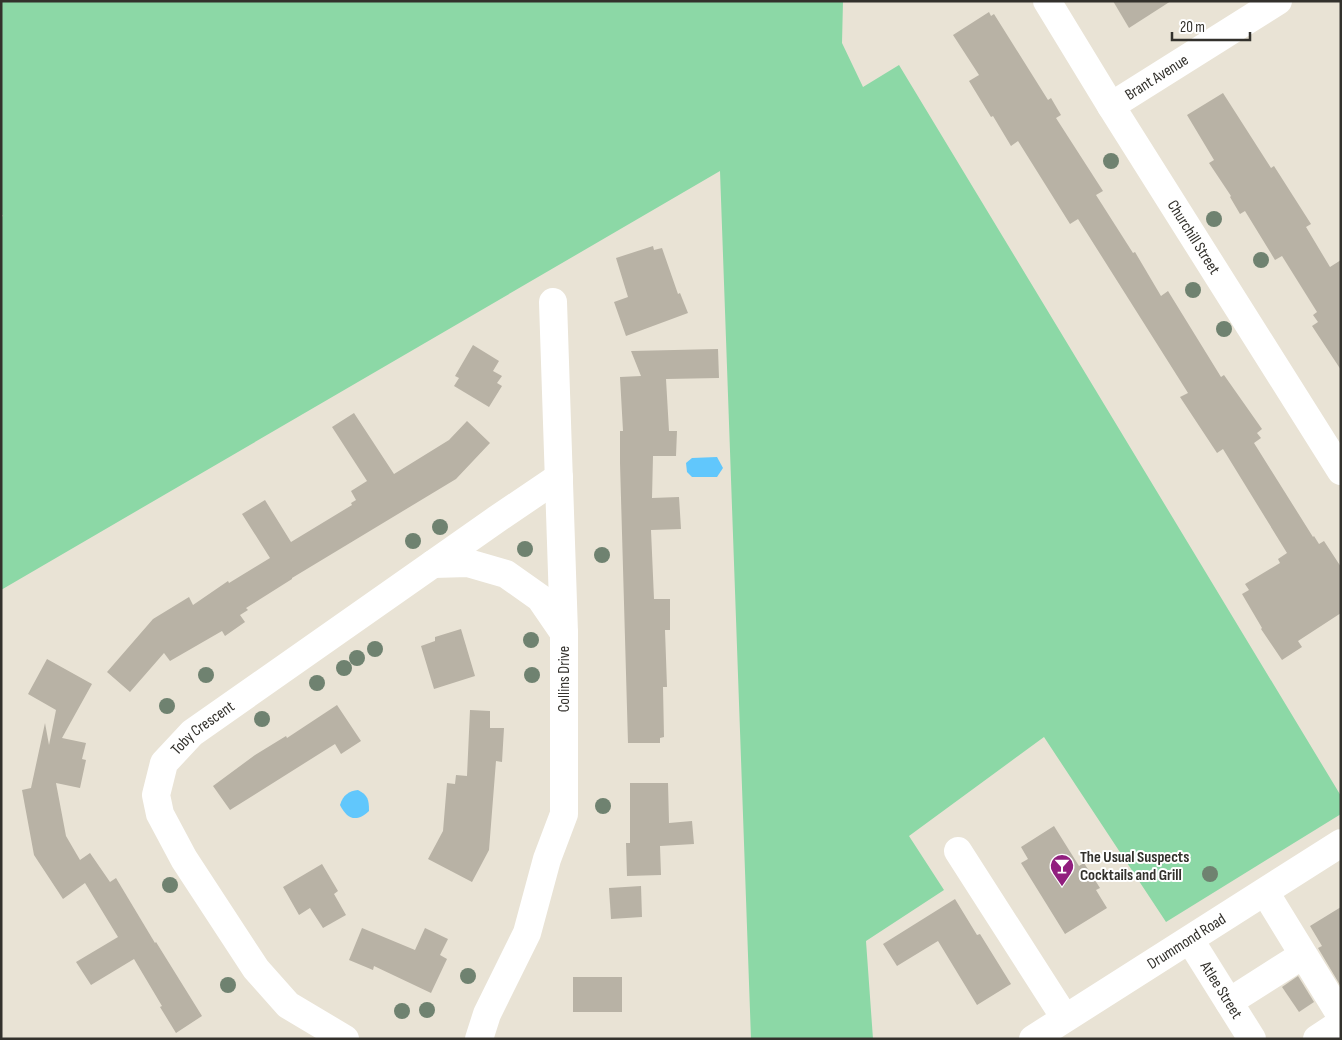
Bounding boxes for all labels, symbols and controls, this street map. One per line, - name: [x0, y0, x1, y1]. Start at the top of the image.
- scale bar: [1172, 10, 1250, 42]
- text: 20 m: [1180, 18, 1205, 37]
- street label: Brant Avenue: [1122, 50, 1192, 104]
- street label: Churchill Street: [1163, 196, 1224, 278]
- street label: Collins Drive: [555, 646, 574, 712]
- street label: Toby Crescent: [167, 697, 238, 759]
- place label: The Usual Suspects Cocktails and Grill: [1080, 848, 1189, 885]
- bar icon: The Usual Suspects Cocktails and Grill: [1049, 853, 1075, 887]
- street label: Drummond Road: [1144, 909, 1229, 973]
- street label: Atlee Street: [1196, 957, 1246, 1022]

